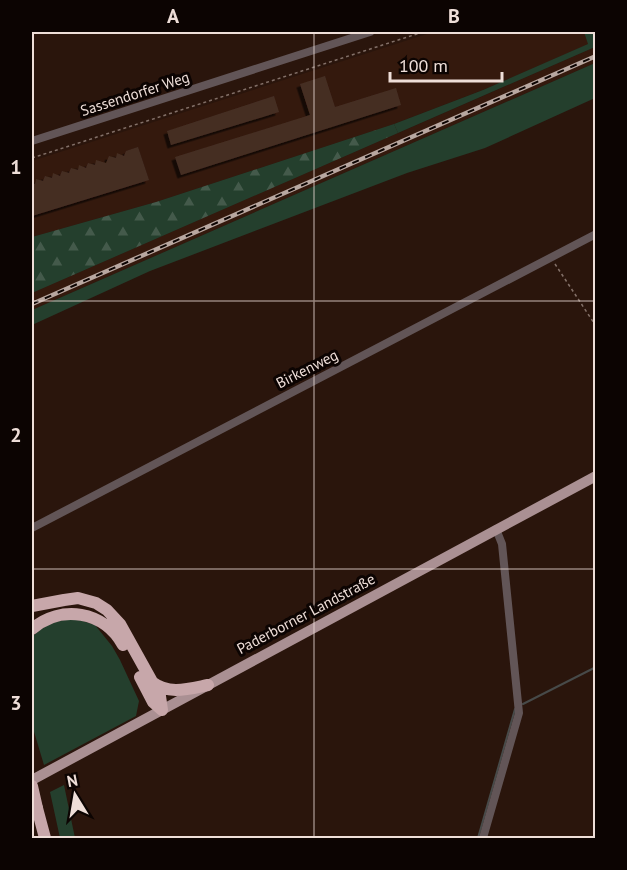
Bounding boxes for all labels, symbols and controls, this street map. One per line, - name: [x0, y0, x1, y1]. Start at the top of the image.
- text: A: [167, 3, 180, 29]
- text: B: [448, 3, 460, 29]
- scale bar: [390, 45, 502, 83]
- text: 100 m: [399, 54, 448, 77]
- street label: Sassendorfer Weg: [78, 67, 192, 120]
- text: 1: [10, 154, 22, 180]
- street label: Birkenweg: [273, 345, 341, 392]
- text: 2: [10, 422, 22, 448]
- street label: Paderborner Landstraße: [233, 569, 378, 658]
- text: 3: [10, 690, 22, 716]
- north arrow: [45, 765, 105, 825]
- text: N: [65, 769, 79, 791]

